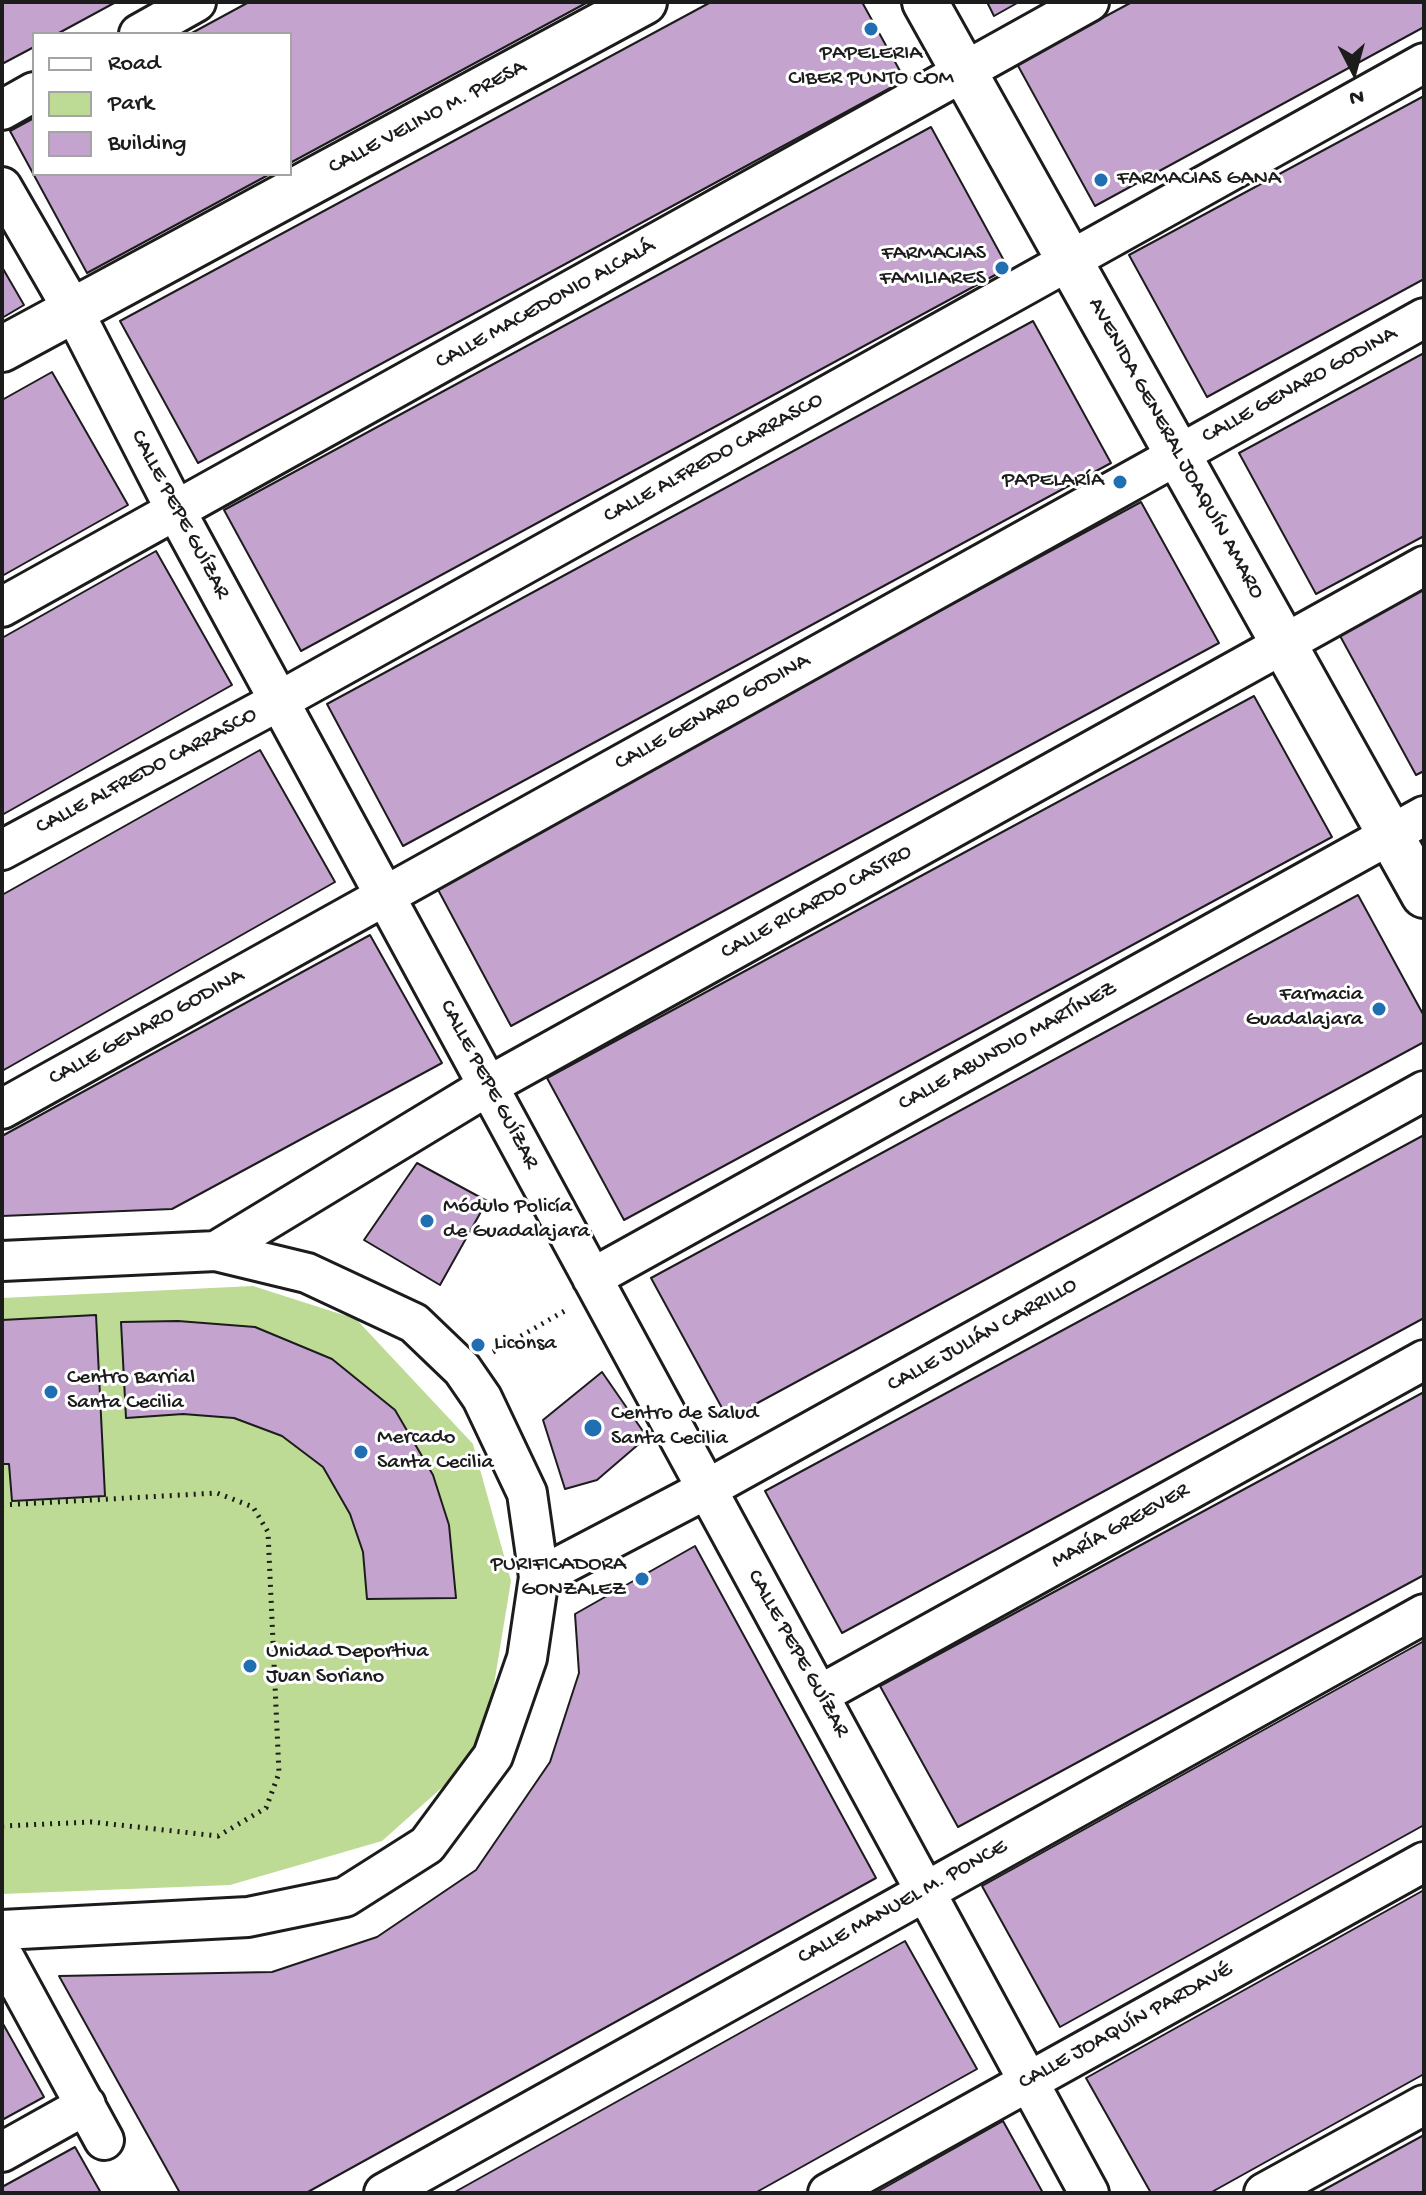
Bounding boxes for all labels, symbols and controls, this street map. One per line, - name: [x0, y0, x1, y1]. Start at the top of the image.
- marker: PAPELERIA CIBER PUNTO COM: [862, 20, 880, 38]
- legend: [32, 32, 292, 176]
- north arrow: [1314, 32, 1394, 112]
- place label: PAPELERIA CIBER PUNTO COM: [788, 42, 954, 94]
- text: Road: [108, 50, 160, 79]
- street label: CALLE VELINO M. PRESA: [325, 55, 531, 181]
- text: N: [1348, 82, 1365, 110]
- text: Park: [108, 90, 154, 119]
- text: Building: [108, 130, 186, 159]
- place label: FARMACIAS GANA: [1117, 167, 1281, 193]
- marker: FARMACIAS GANA: [1092, 171, 1110, 189]
- street label: CALLE MACEDONIO ALCALÁ: [432, 234, 660, 376]
- place label: FARMACIAS FAMILIARES: [879, 242, 986, 294]
- marker: FARMACIAS FAMILIARES: [993, 259, 1011, 277]
- street label: AVENIDA GENERAL JOAQUÍN AMARO: [1081, 294, 1269, 604]
- street label: CALLE GENARO GODINA: [1198, 321, 1402, 451]
- street label: CALLE ALFREDO CARRASCO: [600, 388, 828, 530]
- street label: CALLE PEPE GUÍZAR: [123, 426, 235, 604]
- place label: PAPELARÍA: [1002, 469, 1104, 495]
- marker: PAPELARÍA: [1111, 473, 1129, 491]
- street label: CALLE GENARO GODINA: [611, 648, 815, 778]
- street label: CALLE ALFREDO CARRASCO: [32, 702, 262, 842]
- street label: CALLE RICARDO CASTRO: [717, 840, 917, 966]
- street label: CALLE GENARO GODINA: [45, 963, 249, 1093]
- street label: CALLE ABUNDIO MARTÍNEZ: [894, 976, 1122, 1118]
- place label: Farmacia Guadalajara: [1246, 983, 1363, 1034]
- street label: CALLE PEPE GUÍZAR: [432, 996, 544, 1174]
- marker: Farmacia Guadalajara: [1370, 1000, 1388, 1018]
- place label: Módulo Policía de Guadalajara: [443, 1195, 590, 1246]
- marker: Módulo Policía de Guadalajara: [418, 1212, 436, 1230]
- street label: CALLE JULIÁN CARRILLO: [884, 1273, 1082, 1399]
- place label: Liconsa: [494, 1332, 556, 1358]
- marker: Liconsa: [469, 1336, 487, 1354]
- place label: Centro Barrial Santa Cecilia: [67, 1366, 195, 1418]
- marker: Centro Barrial Santa Cecilia: [42, 1383, 60, 1401]
- place label: Centro de Salud Santa Cecilia: [611, 1402, 758, 1454]
- marker: Centro de Salud Santa Cecilia: [582, 1417, 604, 1439]
- place label: Mercado Santa Cecilia: [377, 1426, 494, 1478]
- marker: Mercado Santa Cecilia: [352, 1443, 370, 1461]
- street label: MARÍA GREEVER: [1047, 1478, 1195, 1576]
- place label: PURIFICADORA GONZALEZ: [491, 1553, 626, 1604]
- street label: CALLE PEPE GUÍZAR: [740, 1566, 854, 1742]
- marker: PURIFICADORA GONZALEZ: [633, 1570, 651, 1588]
- place label: Unidad Deportiva Juan Soriano: [266, 1640, 429, 1692]
- marker: Unidad Deportiva Juan Soriano: [241, 1657, 259, 1675]
- street label: CALLE MANUEL M. PONCE: [794, 1834, 1012, 1972]
- street label: CALLE JOAQUÍN PARDAVÉ: [1015, 1957, 1237, 2097]

